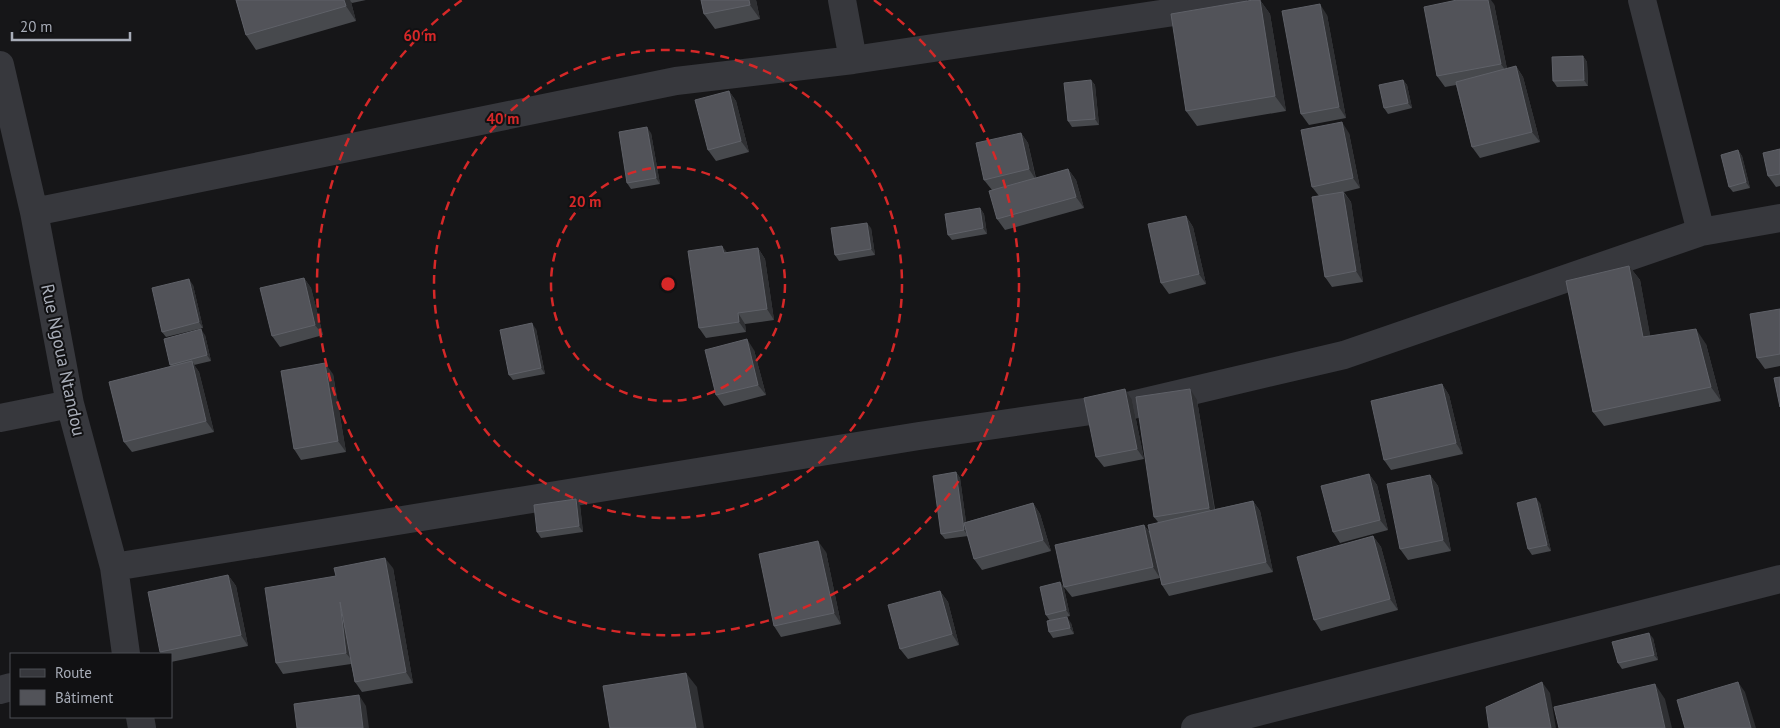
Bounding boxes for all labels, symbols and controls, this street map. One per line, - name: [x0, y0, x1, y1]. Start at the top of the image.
- scale bar: [12, 10, 130, 42]
- text: 20 m: [20, 17, 53, 36]
- text: 60 m: [404, 26, 436, 45]
- text: 40 m: [487, 109, 519, 128]
- text: 20 m: [569, 192, 601, 211]
- centre of rings: [659, 275, 677, 293]
- street label: Rue Ngoua Ntandou: [36, 282, 91, 438]
- legend: [10, 653, 172, 718]
- text: Route: [55, 663, 92, 682]
- text: Bâtiment: [55, 688, 113, 707]

